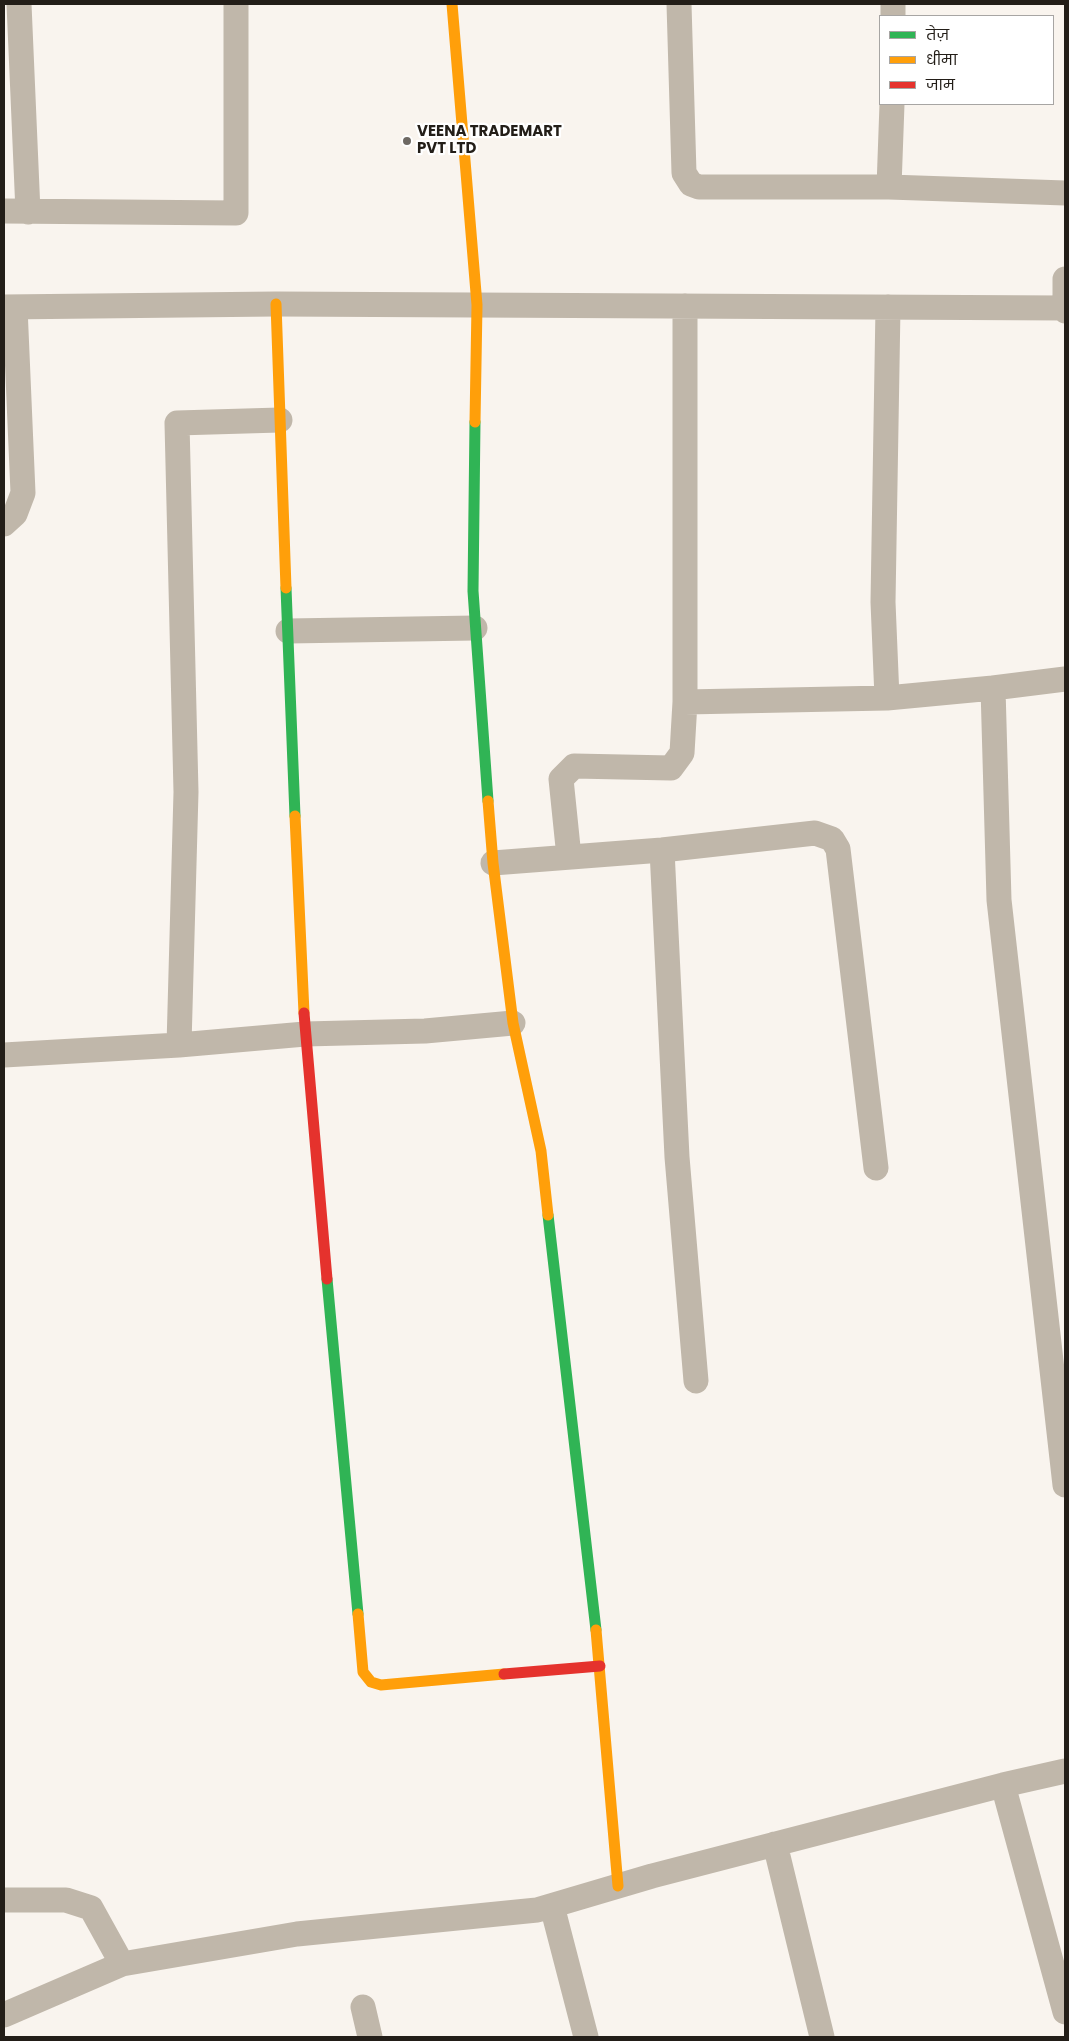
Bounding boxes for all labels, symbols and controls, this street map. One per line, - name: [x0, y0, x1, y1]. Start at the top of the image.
- legend: [879, 15, 1054, 105]
- text: तेज़: [926, 24, 949, 45]
- text: धीमा: [926, 49, 957, 70]
- text: जाम: [926, 74, 955, 95]
- place label: VEENA TRADEMART PVT LTD: [417, 123, 562, 158]
- marker: VEENA TRADEMART PVT LTD: [401, 135, 413, 147]

